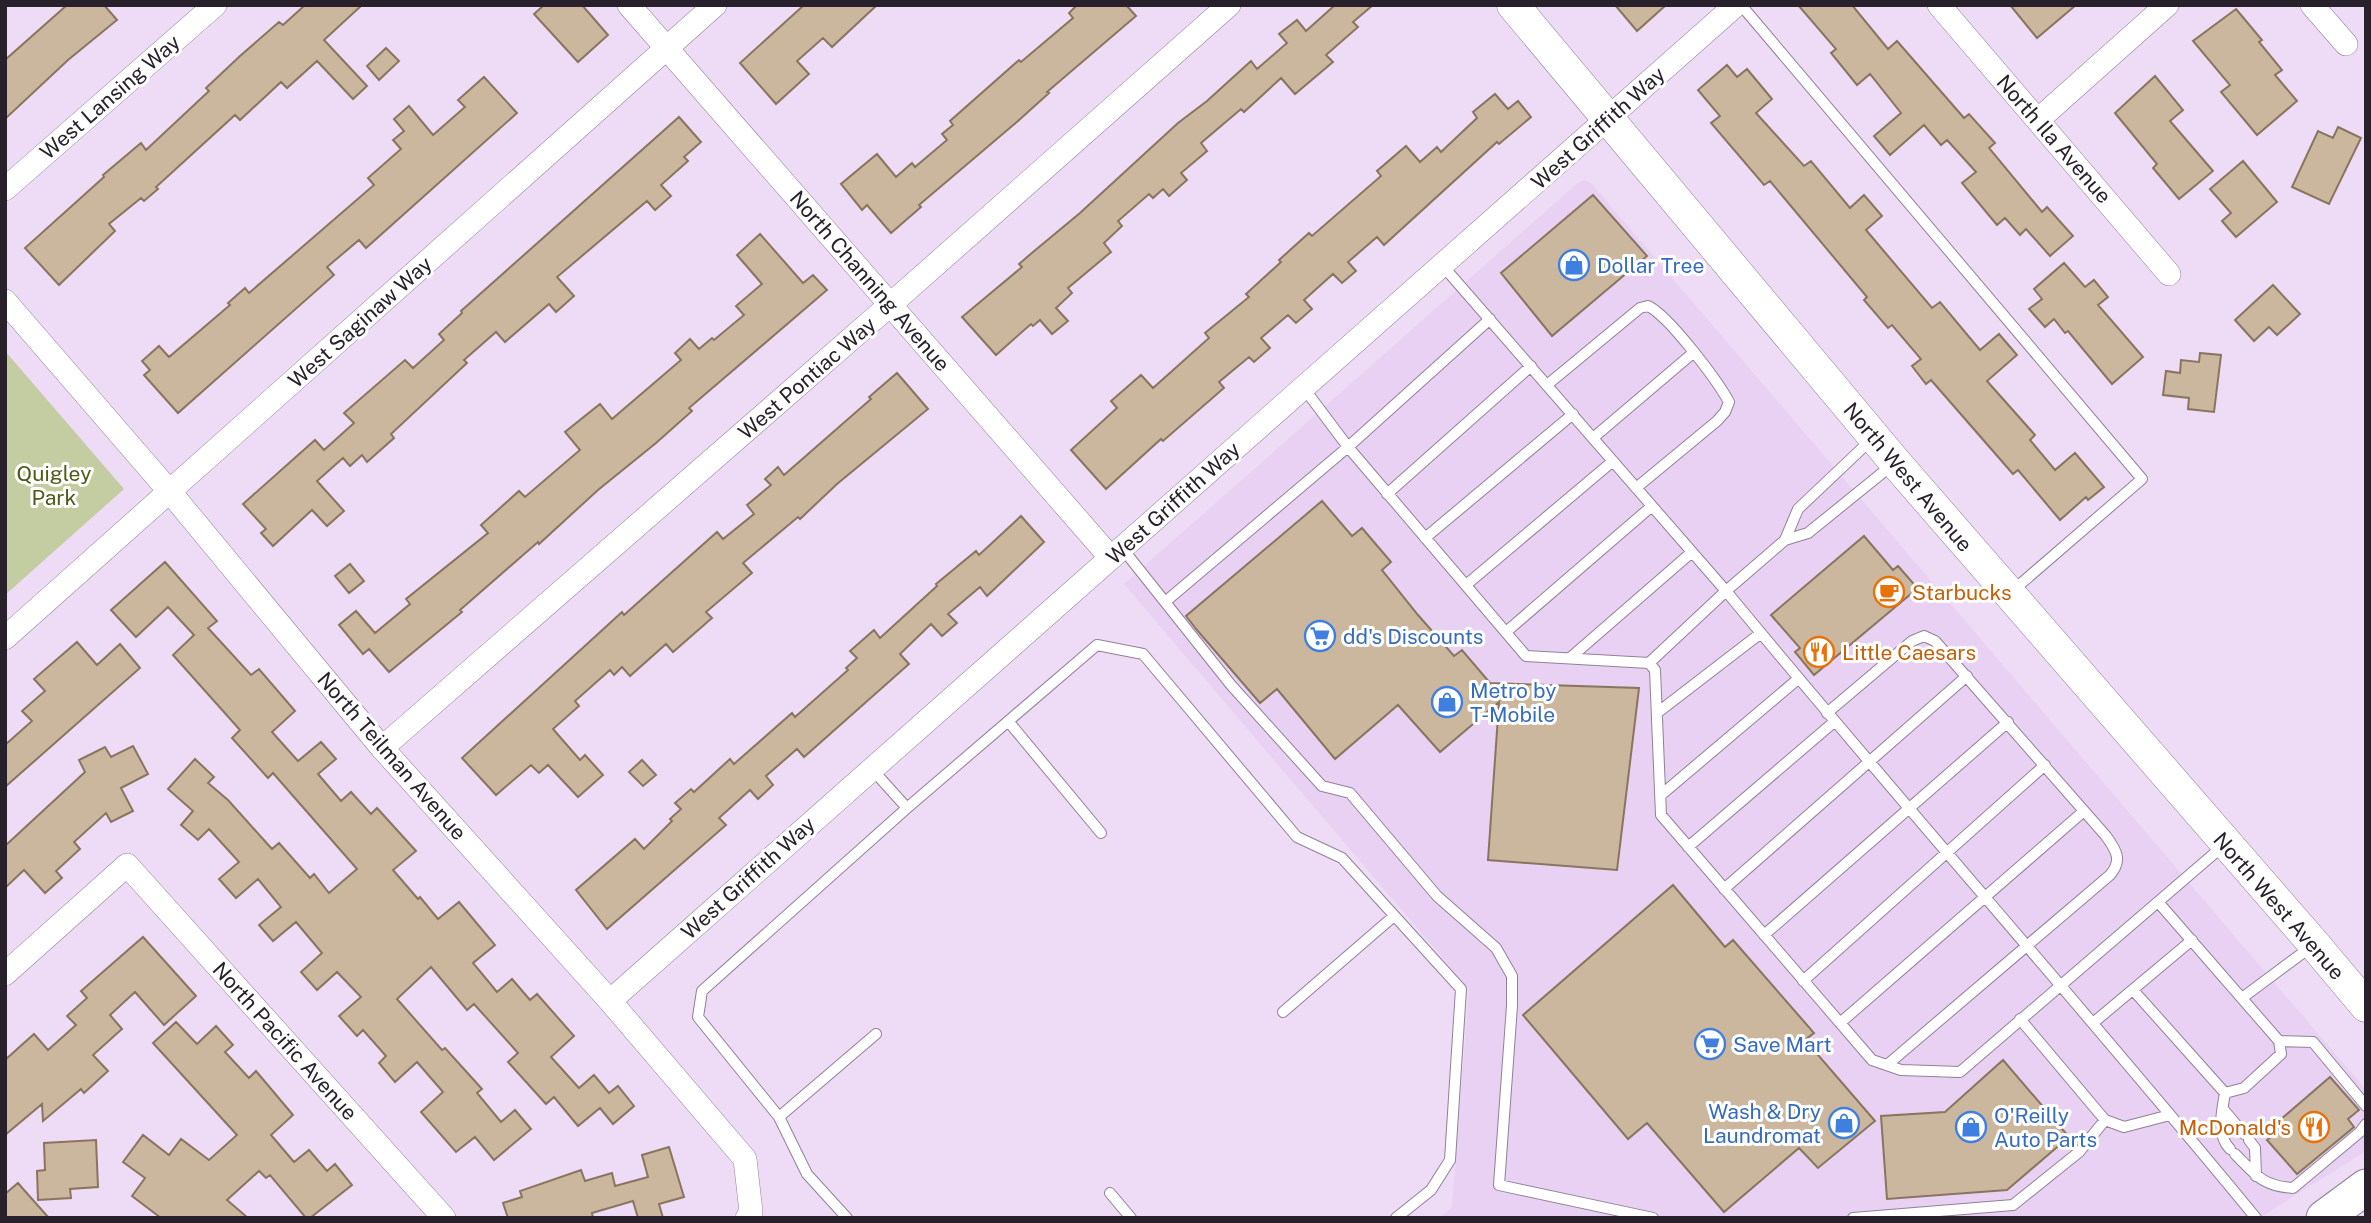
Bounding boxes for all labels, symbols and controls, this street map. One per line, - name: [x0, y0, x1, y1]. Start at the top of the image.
- street label: West Lansing Way: [35, 29, 185, 165]
- street label: West Griffith Way: [1526, 61, 1670, 195]
- street label: North Ila Avenue: [1991, 70, 2117, 208]
- street label: North Channing Avenue: [785, 186, 955, 376]
- shop icon: Dollar Tree: [1557, 248, 1591, 282]
- street label: West Saginaw Way: [283, 251, 437, 393]
- place label: Dollar Tree: [1597, 253, 1704, 278]
- street label: West Pontiac Way: [733, 312, 881, 444]
- street label: North West Avenue: [1838, 397, 1978, 557]
- street label: West Griffith Way: [1101, 436, 1245, 570]
- park label: Quigley Park: [16, 461, 92, 510]
- cafe icon: Starbucks: [1872, 575, 1906, 609]
- place label: Starbucks: [1912, 580, 2012, 605]
- supermarket icon: dd's Discounts: [1303, 619, 1337, 653]
- place label: dd's Discounts: [1343, 624, 1484, 649]
- restaurant icon: Little Caesars: [1802, 635, 1836, 669]
- place label: Little Caesars: [1842, 640, 1976, 665]
- street label: North Teilman Avenue: [312, 667, 472, 845]
- place label: Metro by T-Mobile: [1470, 678, 1557, 727]
- shop icon: Metro by T-Mobile: [1430, 685, 1464, 719]
- street label: West Griffith Way: [676, 811, 820, 945]
- street label: North West Avenue: [2208, 827, 2350, 985]
- street label: North Pacific Avenue: [207, 957, 363, 1125]
- supermarket icon: Save Mart: [1693, 1027, 1727, 1061]
- place label: Save Mart: [1733, 1032, 1832, 1057]
- place label: Wash & Dry Laundromat: [1703, 1099, 1821, 1148]
- place label: O'Reilly Auto Parts: [1994, 1103, 2097, 1152]
- shop icon: Wash & Dry Laundromat: [1827, 1106, 1861, 1140]
- shop icon: O'Reilly Auto Parts: [1954, 1110, 1988, 1144]
- restaurant icon: McDonald's: [2297, 1110, 2331, 1144]
- place label: McDonald's: [2179, 1115, 2291, 1140]

